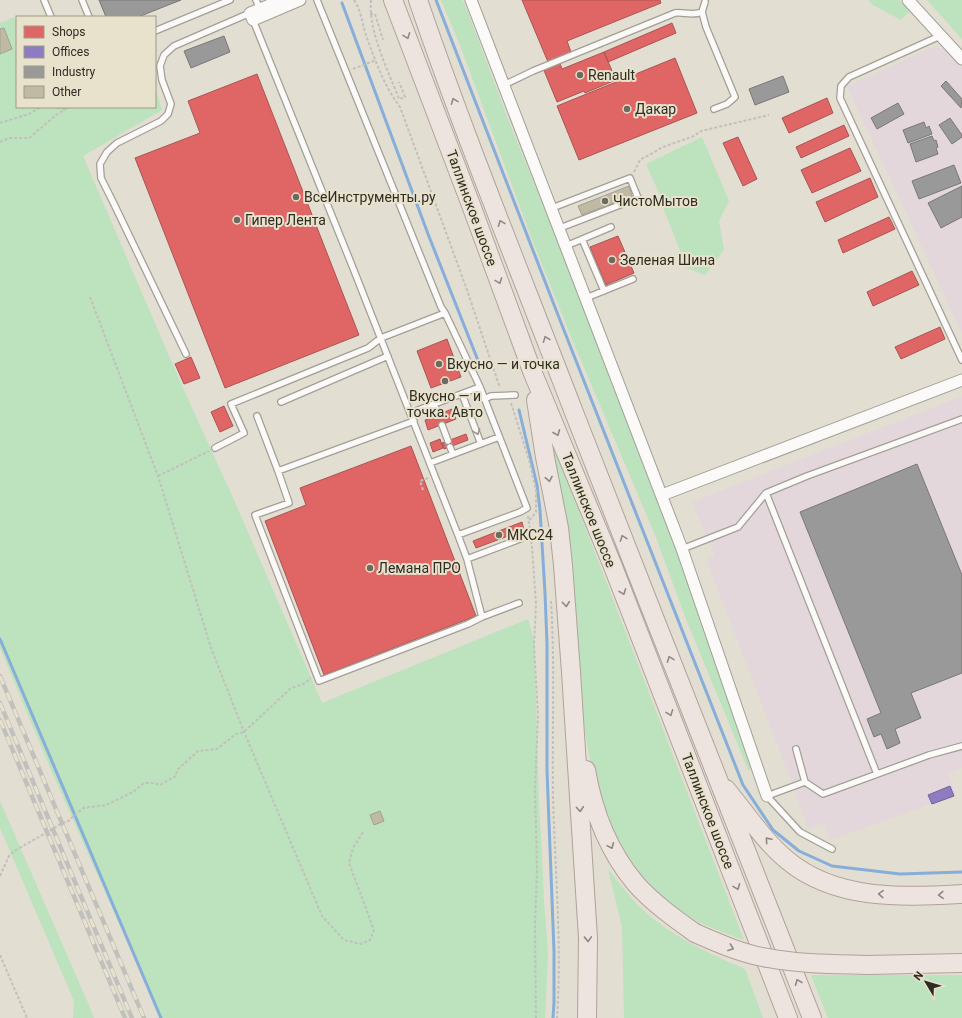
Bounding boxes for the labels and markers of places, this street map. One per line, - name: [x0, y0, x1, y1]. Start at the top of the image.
- place label: Renault: [588, 67, 636, 83]
- marker: Renault: [575, 70, 585, 80]
- place label: Дакар: [635, 101, 676, 117]
- marker: Дакар: [622, 104, 632, 114]
- place label: ВсеИнструменты.ру: [304, 189, 436, 205]
- marker: ВсеИнструменты.ру: [291, 192, 301, 202]
- place label: ЧистоМытов: [613, 193, 698, 209]
- marker: ЧистоМытов: [600, 196, 610, 206]
- place label: Гипер Лента: [245, 212, 326, 228]
- marker: Гипер Лента: [232, 215, 242, 225]
- place label: Зеленая Шина: [620, 252, 715, 268]
- marker: Зеленая Шина: [607, 255, 617, 265]
- place label: Вкусно — и точка: [447, 356, 560, 372]
- marker: Вкусно — и точка: [434, 359, 444, 369]
- marker: Вкусно — и точка. Авто: [440, 376, 450, 386]
- place label: Вкусно — и точка. Авто: [407, 388, 483, 420]
- place label: МКС24: [507, 527, 553, 543]
- marker: МКС24: [494, 530, 504, 540]
- place label: Лемана ПРО: [378, 560, 461, 576]
- marker: Лемана ПРО: [365, 563, 375, 573]

